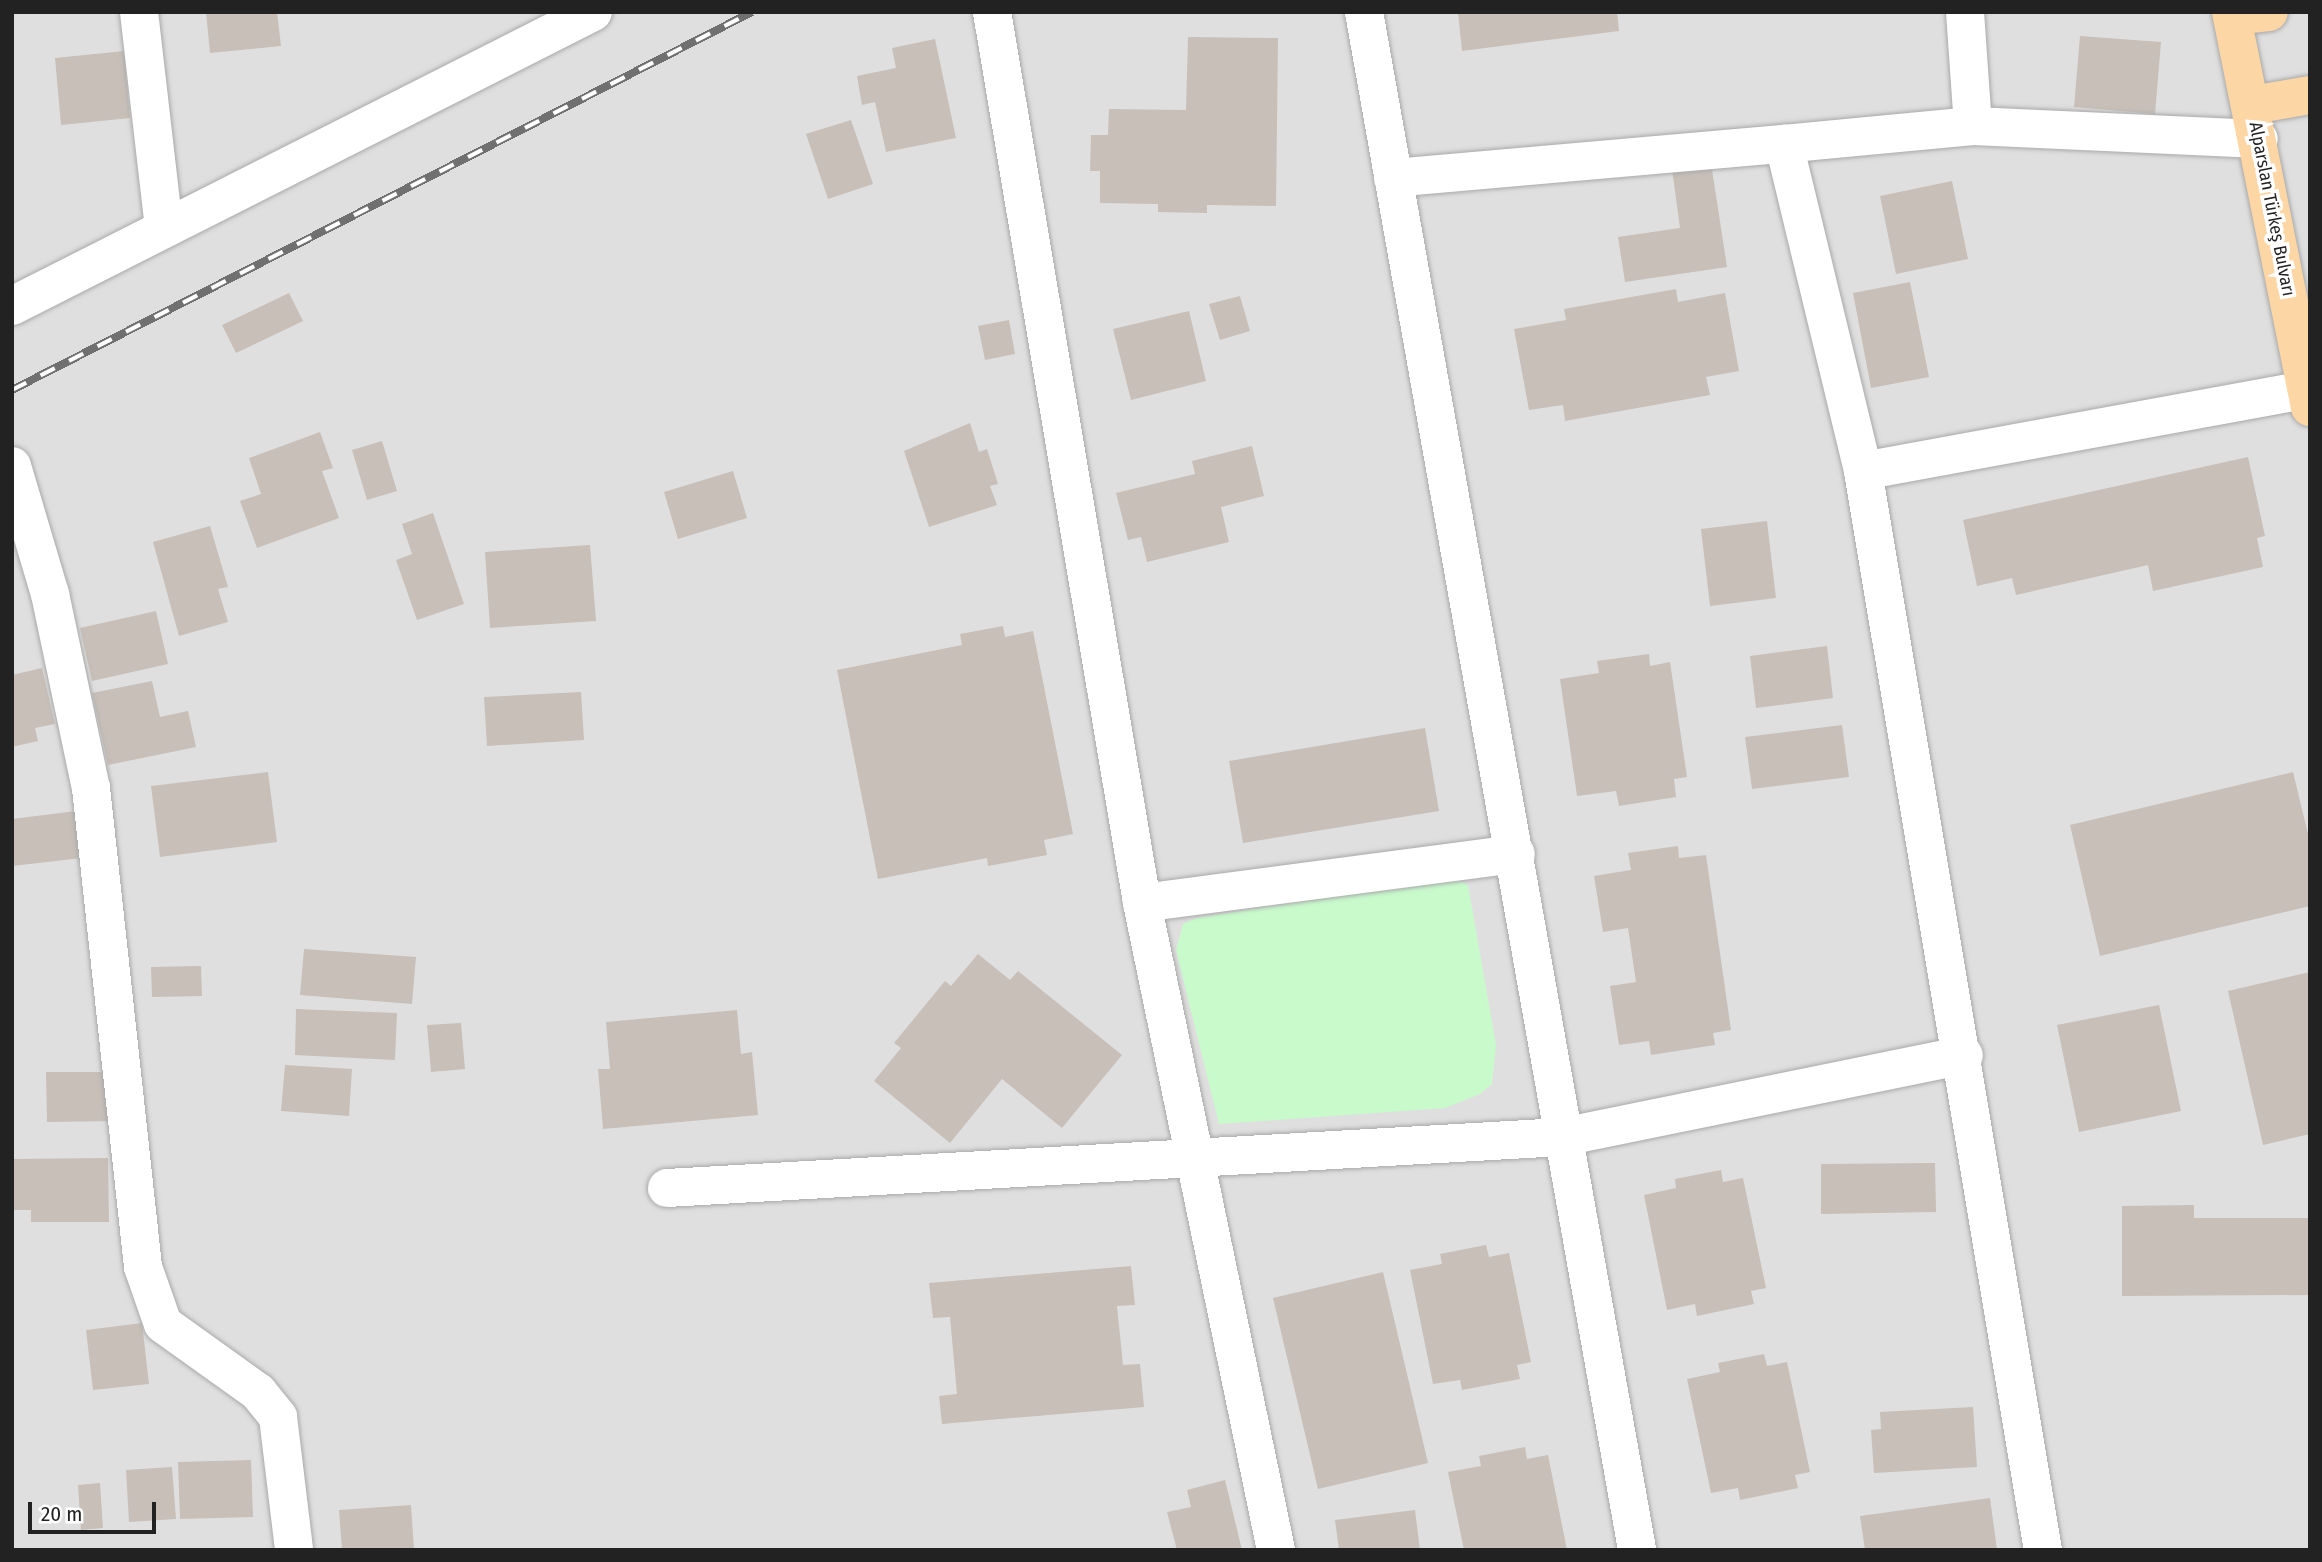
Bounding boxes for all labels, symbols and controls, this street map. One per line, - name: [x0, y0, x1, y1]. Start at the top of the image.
- street label: Alparslan Türkeş Bulvarı: [2245, 120, 2299, 298]
- scale bar: [32, 1488, 159, 1532]
- text: 20 m: [41, 1501, 82, 1527]

